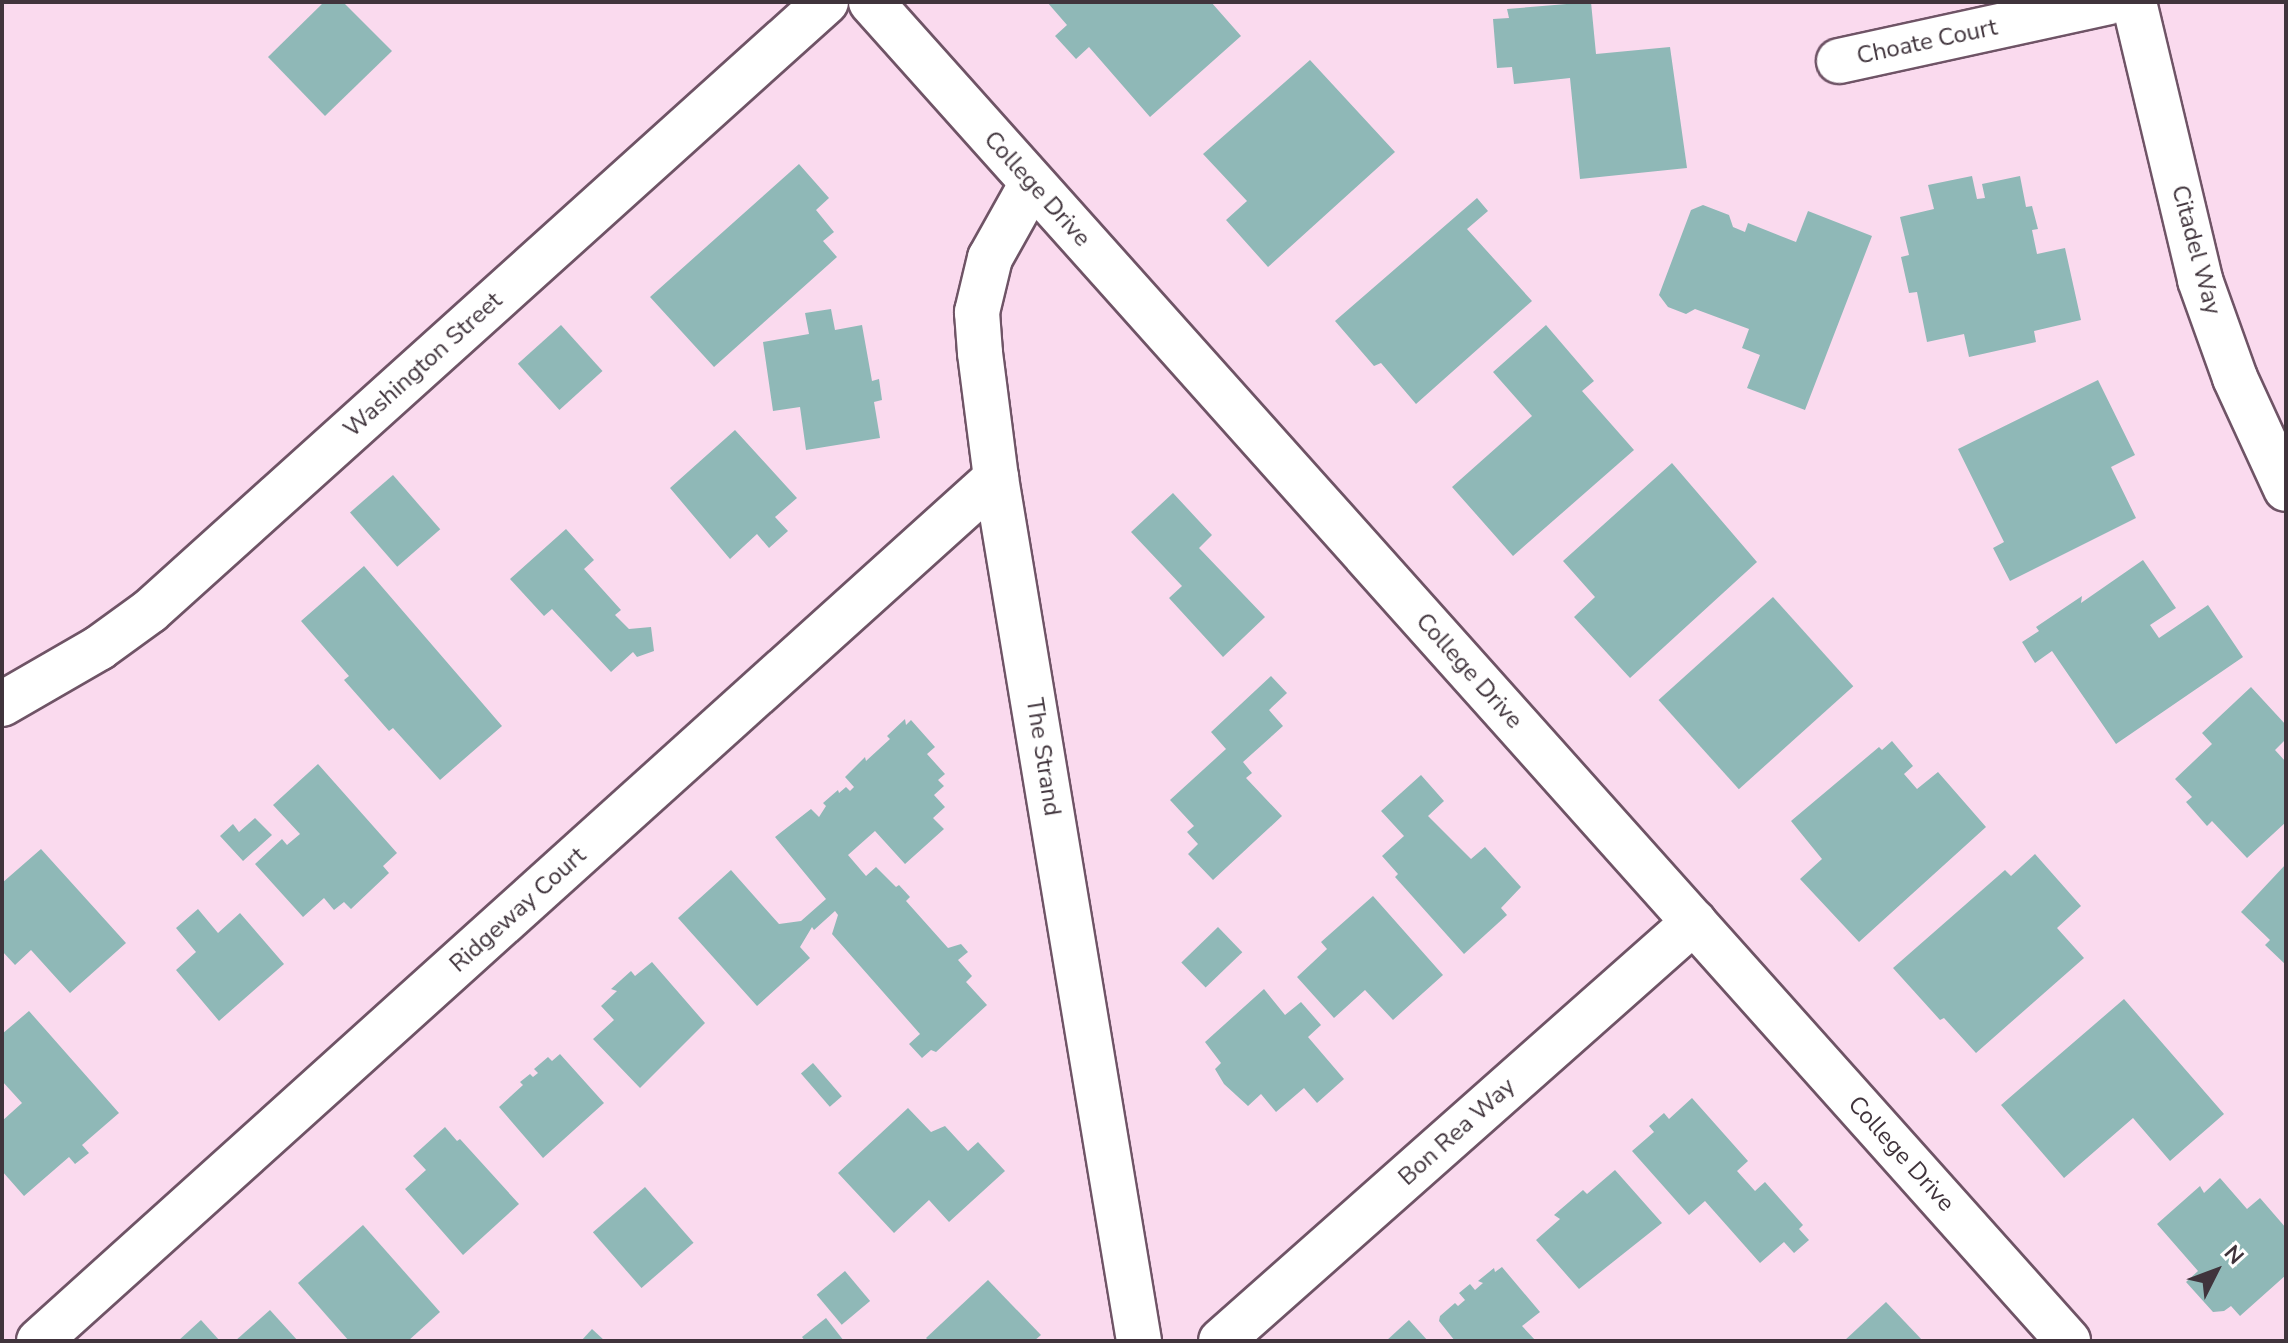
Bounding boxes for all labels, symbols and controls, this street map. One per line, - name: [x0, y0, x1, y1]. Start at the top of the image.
- street label: Choate Court: [1854, 13, 2000, 71]
- street label: College Drive: [978, 125, 1096, 253]
- street label: Citadel Way: [2165, 182, 2227, 318]
- street label: Washington Street: [338, 286, 508, 444]
- street label: College Drive: [1410, 607, 1528, 735]
- street label: The Strand: [1019, 696, 1067, 818]
- street label: Ridgeway Court: [444, 841, 592, 979]
- street label: Bon Rea Way: [1393, 1072, 1521, 1192]
- street label: College Drive: [1842, 1090, 1960, 1218]
- north arrow: [2176, 1231, 2256, 1311]
- text: N: [2217, 1239, 2250, 1271]

